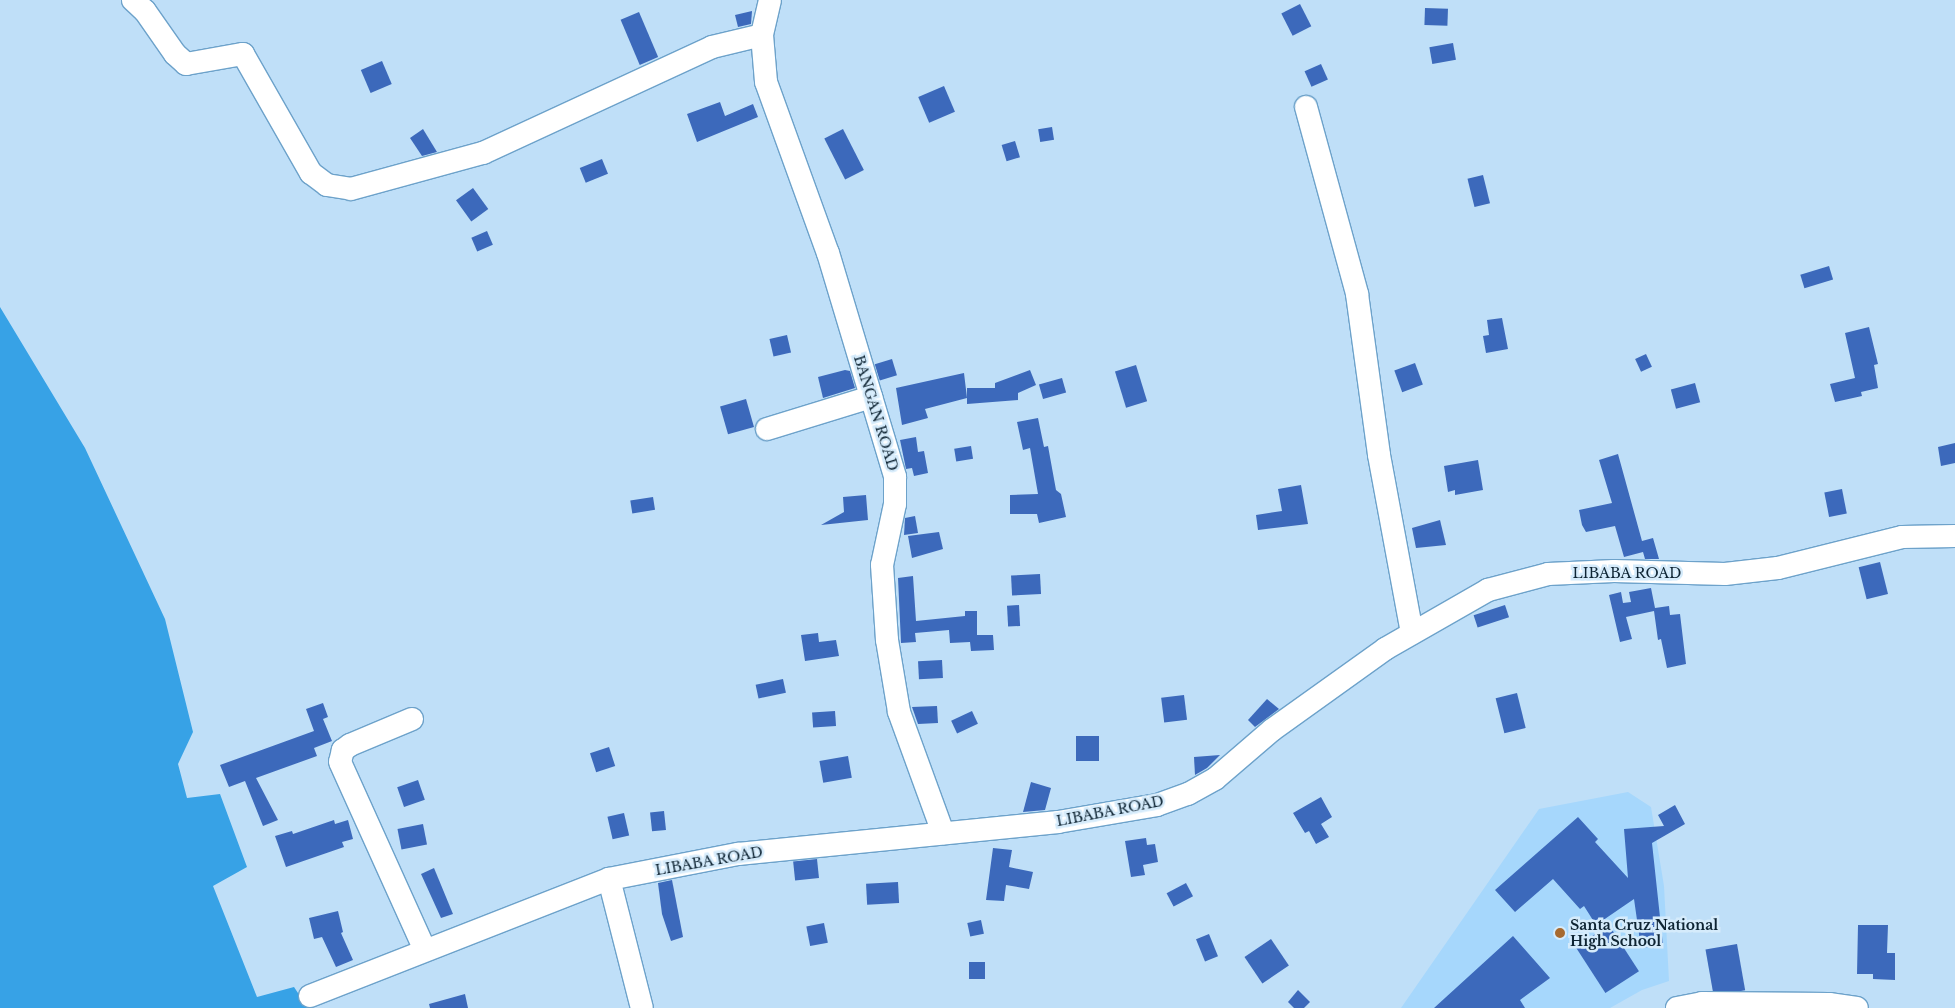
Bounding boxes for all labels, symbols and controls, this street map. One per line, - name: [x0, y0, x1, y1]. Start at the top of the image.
- street label: BANGAN ROAD: [850, 353, 902, 473]
- street label: LIBABA ROAD: [1572, 565, 1682, 581]
- street label: LIBABA ROAD: [1055, 792, 1165, 830]
- street label: LIBABA ROAD: [654, 843, 764, 879]
- place label: Santa Cruz National High School: [1570, 917, 1718, 950]
- marker: Santa Cruz National High School: [1554, 927, 1566, 939]

